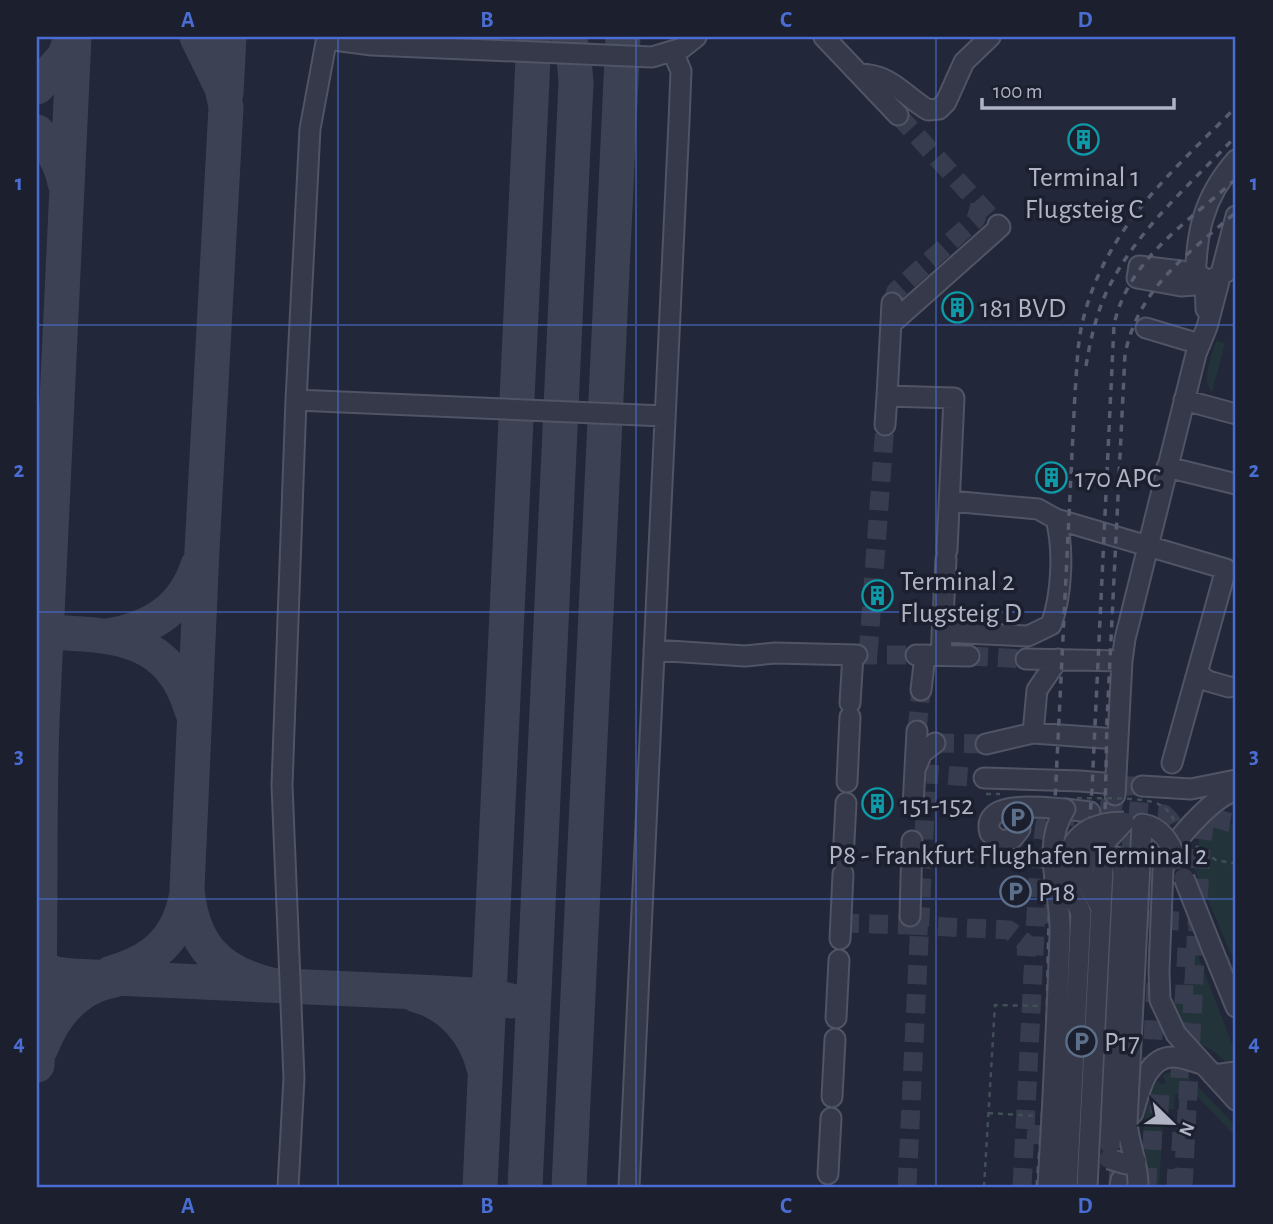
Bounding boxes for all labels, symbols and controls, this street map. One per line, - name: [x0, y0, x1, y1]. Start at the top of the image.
- text: A: [181, 9, 195, 32]
- text: B: [480, 9, 494, 32]
- text: C: [780, 9, 792, 32]
- text: D: [1077, 9, 1093, 32]
- scale bar: [982, 66, 1175, 110]
- text: 100 m: [993, 81, 1043, 102]
- building icon: Terminal 1 Flugsteig C: [1067, 122, 1101, 156]
- place label: Terminal 1 Flugsteig C: [1025, 164, 1143, 224]
- text: 1: [15, 172, 23, 195]
- text: 1: [1250, 172, 1258, 195]
- building icon: 181 BVD: [940, 290, 974, 324]
- place label: 181 BVD: [980, 295, 1066, 323]
- text: 2: [14, 459, 25, 482]
- text: 2: [1249, 459, 1260, 482]
- building icon: 170 APC: [1035, 460, 1069, 494]
- place label: 170 APC: [1075, 465, 1161, 493]
- place label: Terminal 2 Flugsteig D: [900, 568, 1022, 628]
- building icon: Terminal 2 Flugsteig D: [860, 579, 894, 613]
- text: 3: [14, 745, 24, 768]
- text: 3: [1249, 745, 1259, 768]
- building icon: 151-152: [860, 787, 894, 821]
- place label: 151-152: [900, 792, 974, 820]
- parking icon: P8 - Frankfurt Flughafen Terminal 2: [1001, 800, 1035, 834]
- place label: P8 - Frankfurt Flughafen Terminal 2: [828, 842, 1208, 870]
- parking icon: P18: [998, 874, 1032, 908]
- place label: P18: [1038, 879, 1075, 907]
- parking icon: P17: [1064, 1024, 1098, 1058]
- place label: P17: [1104, 1029, 1140, 1057]
- text: 4: [13, 1032, 25, 1055]
- text: 4: [1248, 1032, 1260, 1055]
- north arrow: [1136, 1088, 1206, 1158]
- text: N: [1175, 1119, 1198, 1139]
- text: A: [181, 1195, 195, 1218]
- text: B: [480, 1195, 494, 1218]
- text: C: [780, 1195, 792, 1218]
- text: D: [1077, 1195, 1093, 1218]

